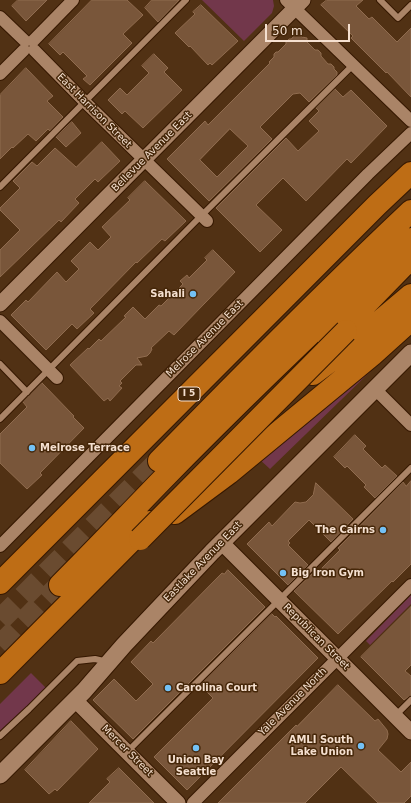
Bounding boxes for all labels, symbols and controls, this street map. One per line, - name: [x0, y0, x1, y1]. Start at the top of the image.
- scale bar: [267, 16, 352, 42]
- text: 50 m: [272, 24, 303, 38]
- street label: East Harrison Street: [54, 71, 134, 151]
- street label: Bellevue Avenue East: [109, 109, 195, 195]
- place label: Sahali: [150, 288, 185, 300]
- marker: Sahali: [188, 289, 198, 299]
- street label: Melrose Avenue East: [164, 298, 246, 380]
- road number: I 5: [178, 387, 200, 401]
- place label: Melrose Terrace: [40, 442, 130, 454]
- marker: Melrose Terrace: [27, 443, 37, 453]
- street label: Eastlake Avenue East: [161, 519, 245, 605]
- place label: The Cairns: [315, 524, 375, 536]
- marker: The Cairns: [378, 525, 388, 535]
- place label: Big Iron Gym: [291, 567, 364, 579]
- marker: Big Iron Gym: [278, 568, 288, 578]
- street label: Republican Street: [280, 601, 352, 673]
- street label: Yale Avenue North: [256, 665, 330, 739]
- place label: Carolina Court: [176, 682, 257, 694]
- marker: Carolina Court: [163, 683, 173, 693]
- street label: Mercer Street: [99, 723, 155, 779]
- place label: AMLI South Lake Union: [289, 734, 353, 758]
- marker: AMLI South Lake Union: [356, 741, 366, 751]
- marker: Union Bay Seattle: [191, 743, 201, 753]
- place label: Union Bay Seattle: [168, 754, 224, 778]

